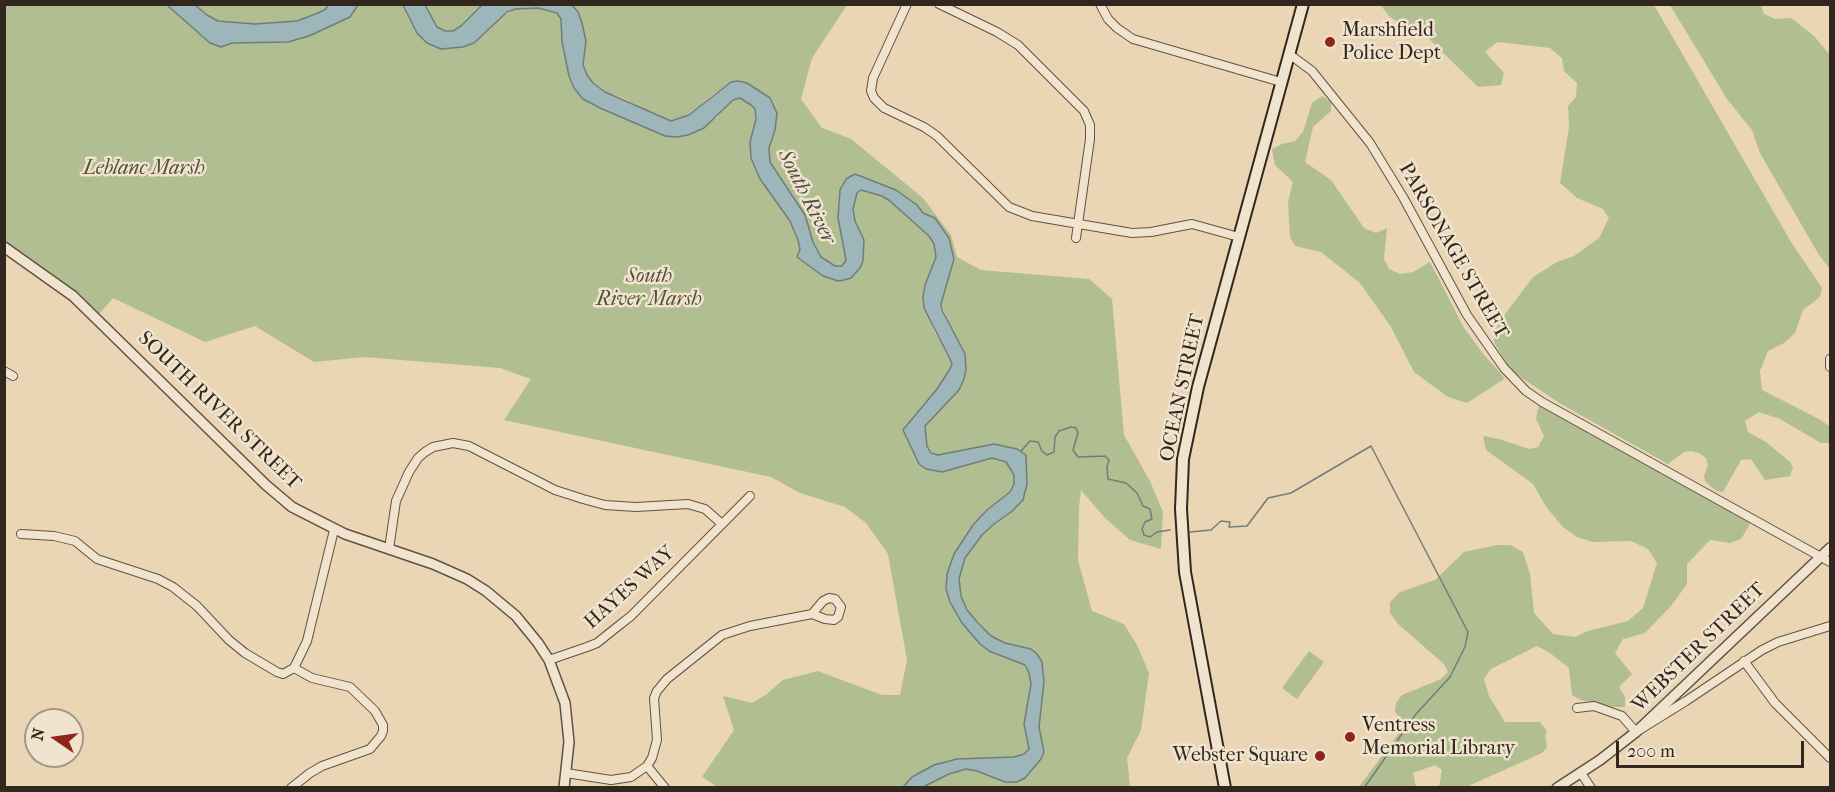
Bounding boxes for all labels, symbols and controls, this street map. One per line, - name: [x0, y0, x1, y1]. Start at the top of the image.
- place label: Marshfield Police Dept: [1342, 19, 1441, 66]
- marker: Marshfield Police Dept: [1323, 35, 1337, 49]
- water label: South River: [771, 145, 841, 249]
- park label: Leblanc Marsh: [83, 157, 205, 181]
- street label: PARSONAGE STREET: [1393, 159, 1513, 343]
- park label: South River Marsh: [596, 265, 702, 312]
- street label: OCEAN STREET: [1156, 312, 1210, 464]
- street label: SOUTH RIVER STREET: [132, 327, 306, 495]
- street label: HAYES WAY: [580, 541, 680, 635]
- street label: WEBSTER STREET: [1627, 578, 1771, 718]
- north arrow: [24, 708, 84, 768]
- place label: Ventress Memorial Library: [1362, 714, 1515, 761]
- text: N: [27, 726, 49, 742]
- scale bar: [1619, 729, 1806, 767]
- marker: Ventress Memorial Library: [1343, 730, 1357, 744]
- text: 200 m: [1627, 741, 1675, 762]
- place label: Webster Square: [1173, 744, 1308, 768]
- marker: Webster Square: [1313, 749, 1327, 763]

